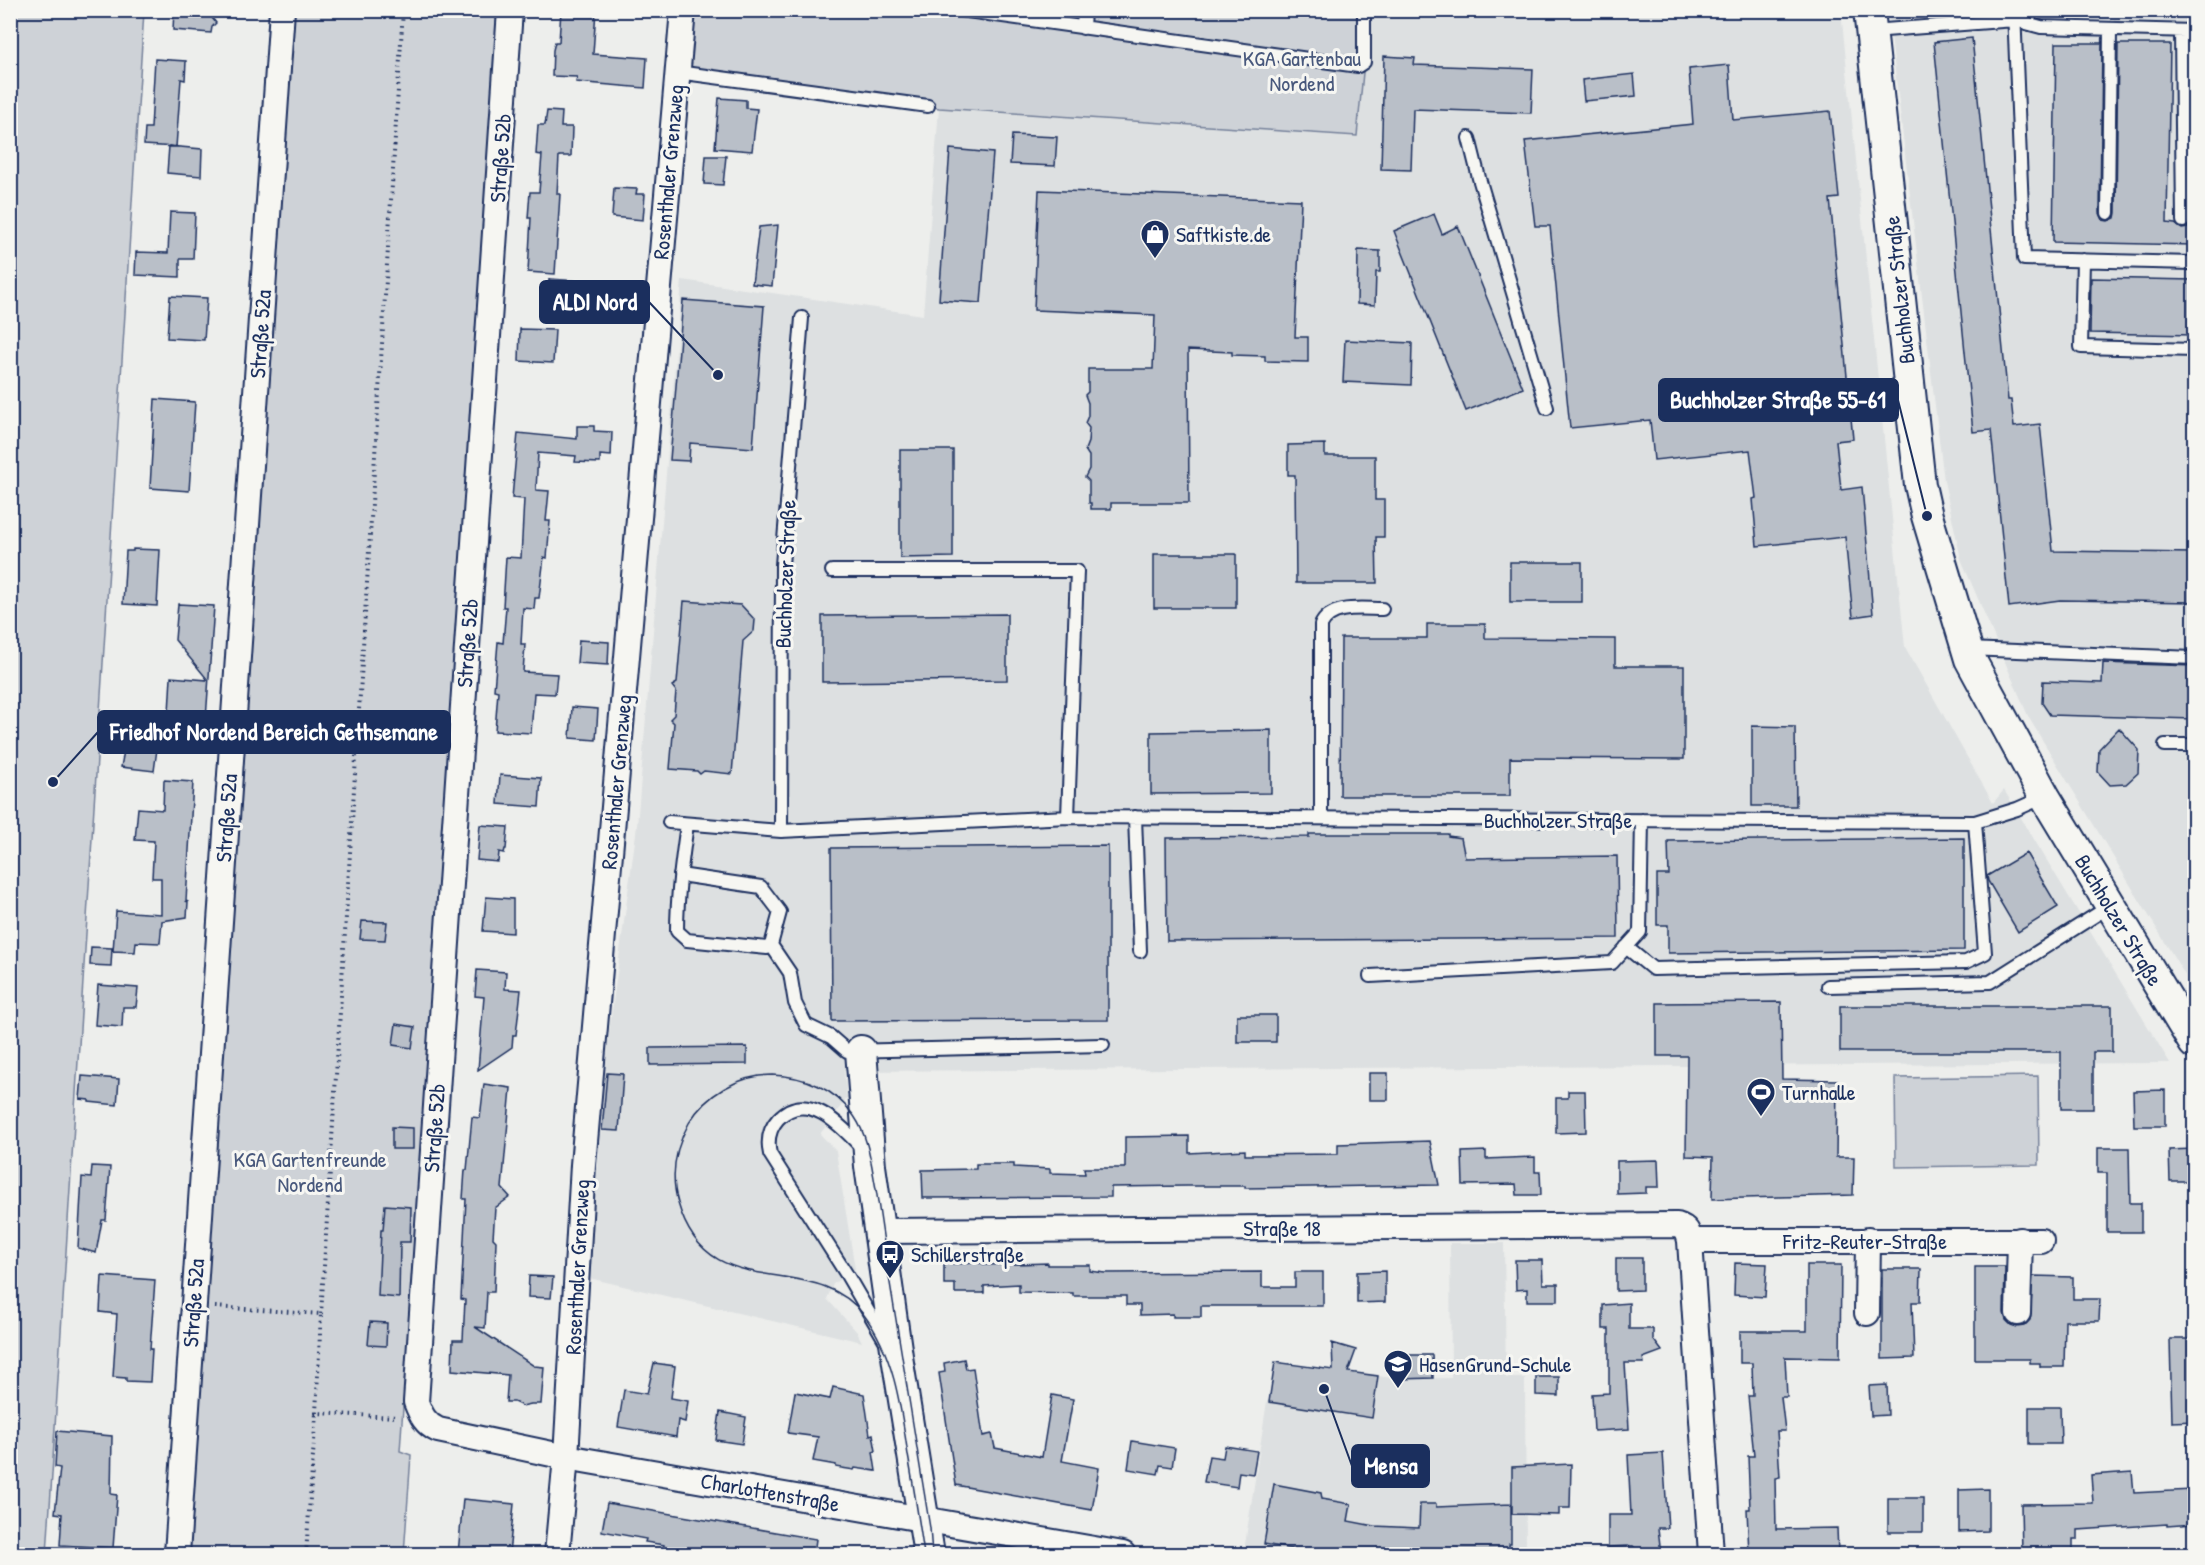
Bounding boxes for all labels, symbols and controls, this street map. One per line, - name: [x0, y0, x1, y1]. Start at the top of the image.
- park label: KGA Gartenbau Nordend: [1243, 43, 1361, 98]
- street label: Rosenthaler Grenzweg: [645, 83, 691, 261]
- street label: Straße 52b: [482, 113, 518, 203]
- street label: Buchholzer Straße: [1876, 214, 1922, 365]
- shop icon: Saftkiste.de: [1139, 218, 1171, 260]
- place label: Saftkiste.de: [1176, 219, 1271, 249]
- callout: ALDI Nord: [540, 281, 649, 323]
- text: ALDI Nord: [553, 285, 638, 317]
- street label: Straße 52a: [242, 288, 278, 379]
- callout: Buchholzer Straße 55-61: [1659, 379, 1898, 421]
- text: Buchholzer Straße 55-61: [1670, 383, 1886, 416]
- street label: Buchholzer Straße: [767, 499, 803, 649]
- street label: Straße 52b: [449, 598, 485, 688]
- street label: Rosenthaler Grenzweg: [593, 693, 639, 871]
- callout: Friedhof Nordend Bereich Gethsemane: [98, 711, 450, 753]
- text: Friedhof Nordend Bereich Gethsemane: [109, 715, 438, 747]
- street label: Straße 52a: [208, 772, 244, 863]
- street label: Buchholzer Straße: [1484, 805, 1633, 835]
- street label: Buchholzer Straße: [2068, 849, 2170, 992]
- sports icon: Turnhalle: [1745, 1076, 1777, 1118]
- place label: Turnhalle: [1782, 1077, 1856, 1107]
- street label: Straße 52b: [416, 1083, 452, 1173]
- park label: KGA Gartenfreunde Nordend: [234, 1144, 387, 1199]
- street label: Rosenthaler Grenzweg: [557, 1179, 597, 1355]
- street label: Straße 18: [1243, 1213, 1321, 1243]
- street label: Fritz-Reuter-Straße: [1782, 1226, 1947, 1256]
- bus stop icon: Schillerstraße: [874, 1238, 906, 1280]
- place label: Schillerstraße: [911, 1239, 1024, 1269]
- street label: Straße 52a: [175, 1257, 211, 1348]
- school or university icon: HasenGrund-Schule: [1382, 1348, 1414, 1390]
- place label: HasenGrund-Schule: [1419, 1349, 1572, 1379]
- callout: Mensa: [1352, 1445, 1429, 1487]
- text: Mensa: [1364, 1449, 1418, 1481]
- street label: Charlottenstraße: [698, 1465, 842, 1519]

